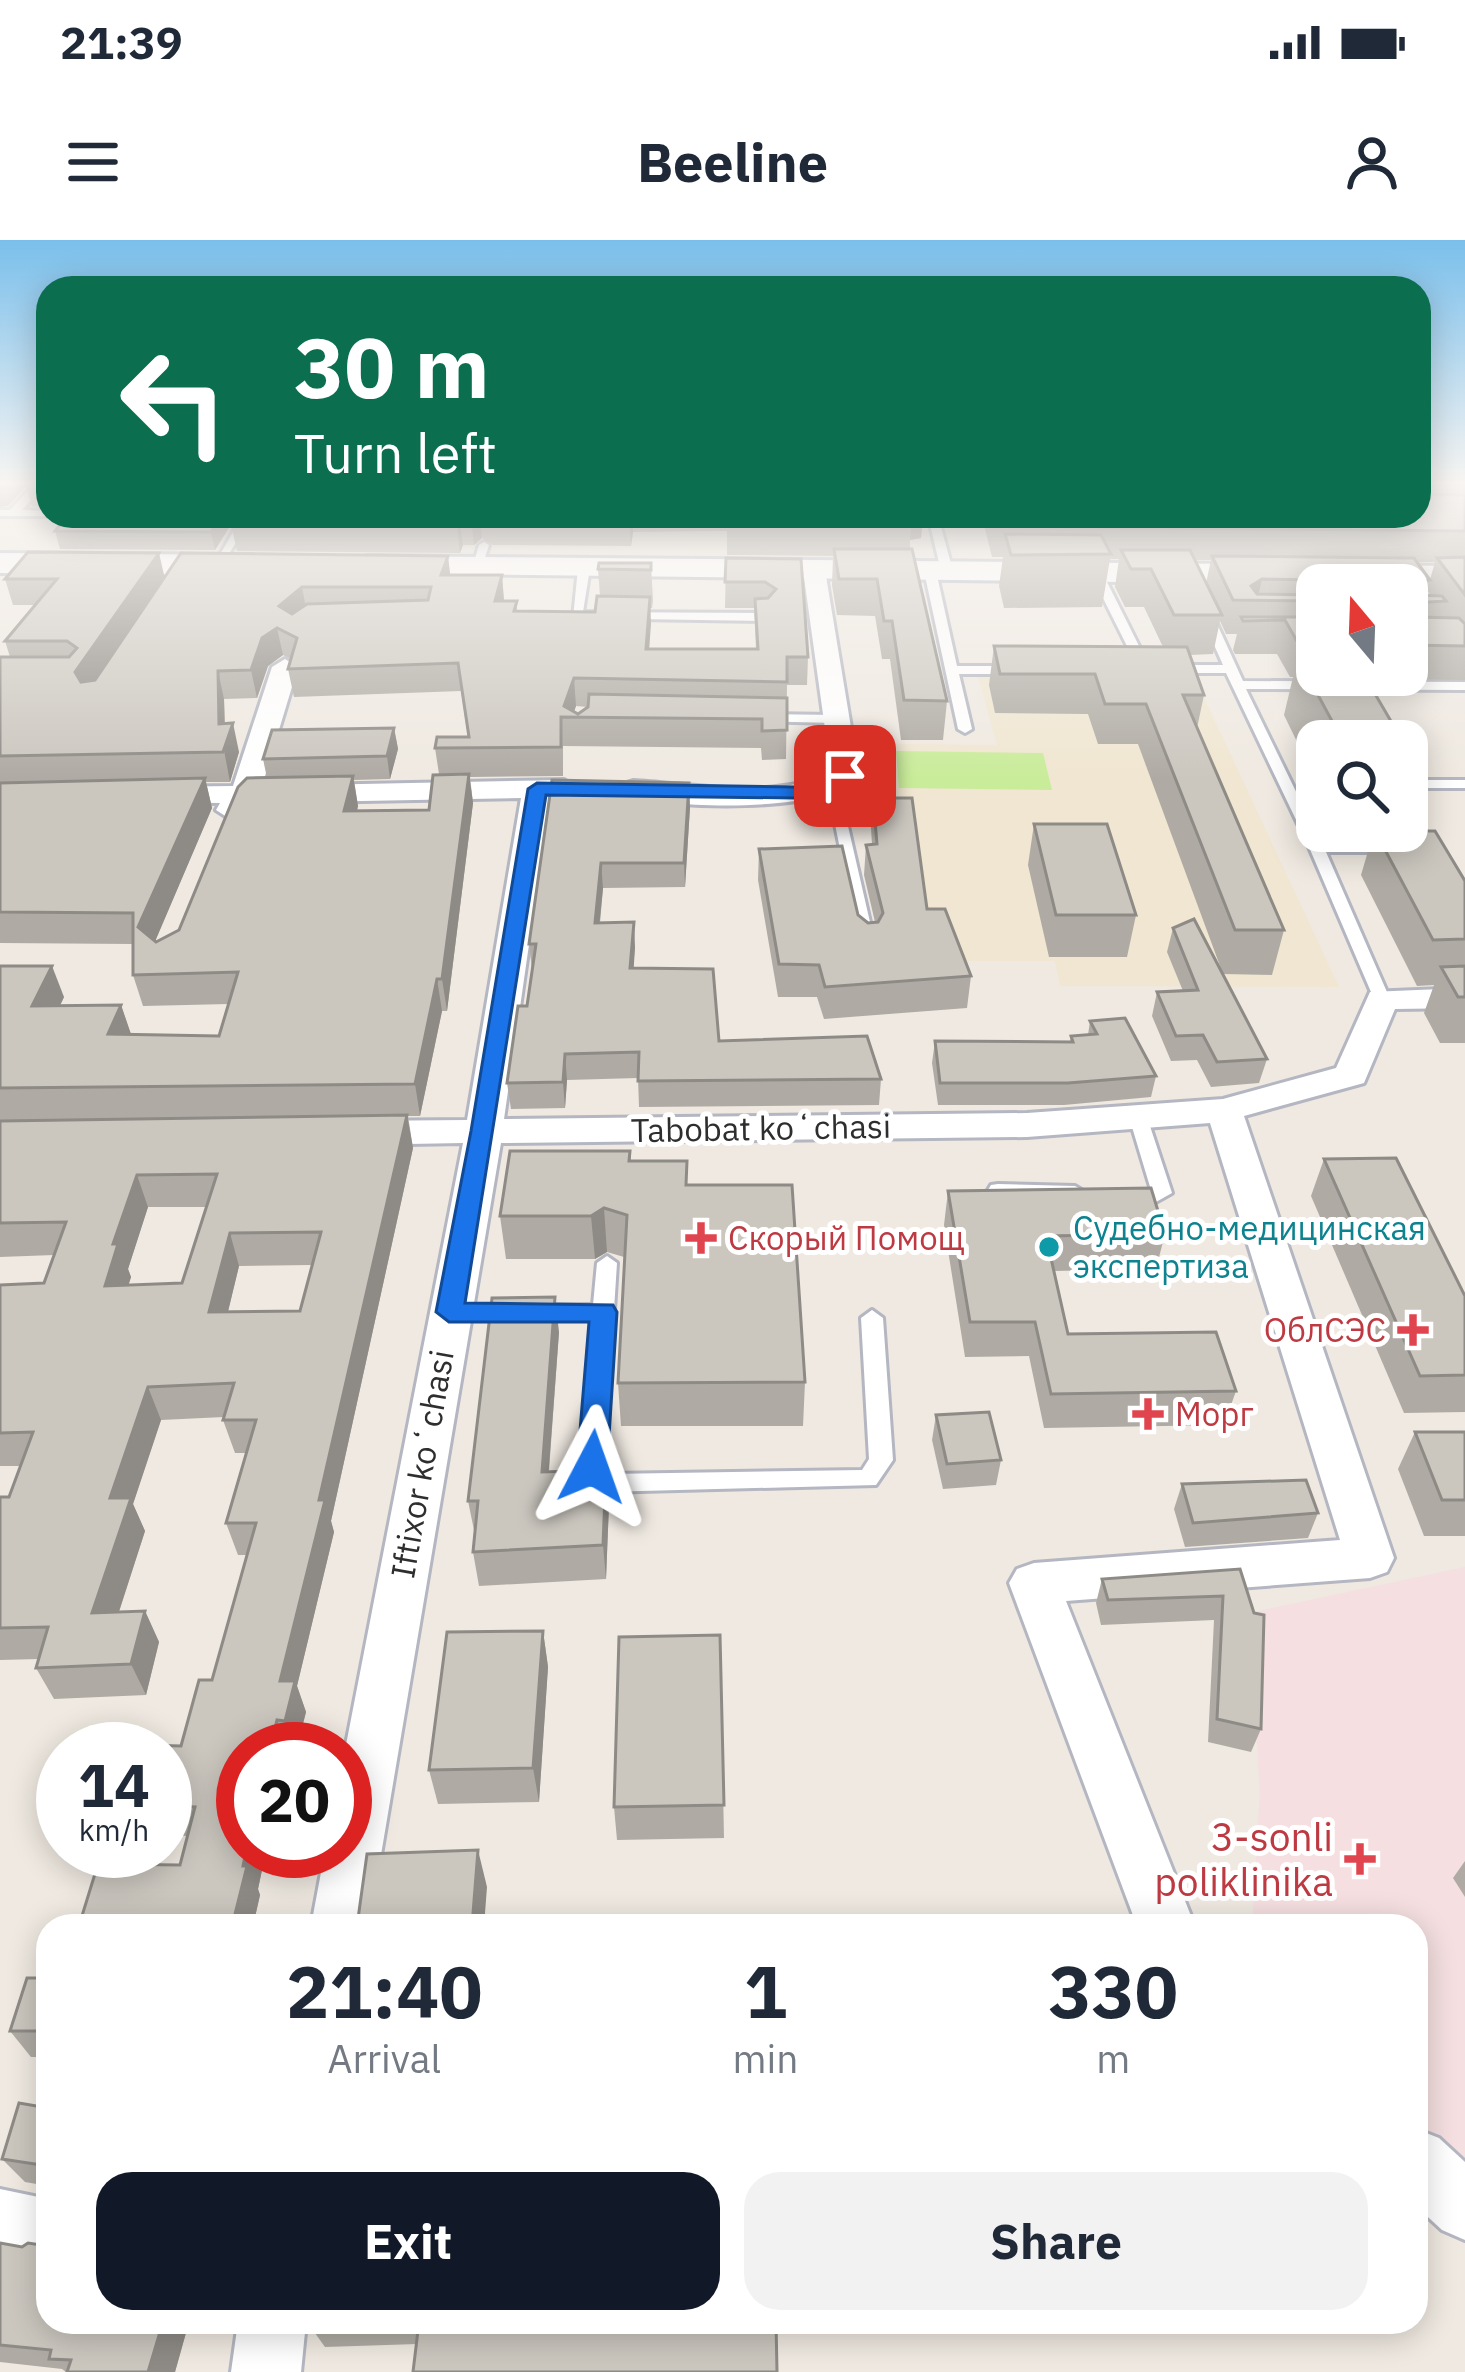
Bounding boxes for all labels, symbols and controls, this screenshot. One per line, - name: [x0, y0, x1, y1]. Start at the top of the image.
- text: 21:39: [60, 13, 183, 71]
- text: Beeline: [637, 127, 828, 197]
- icon: menu: [60, 129, 126, 195]
- icon: person: [1339, 129, 1405, 195]
- text: 30 m: [294, 312, 490, 421]
- icon: left: [96, 324, 252, 480]
- text: Turn left: [294, 418, 497, 488]
- north arrow: [1296, 564, 1428, 696]
- map controls: [1296, 564, 1428, 852]
- button: search: [1296, 720, 1428, 852]
- pin: [794, 725, 896, 827]
- icon: arrive: [812, 743, 878, 809]
- street label: Tabobat koʻchasi: [630, 1104, 892, 1151]
- place label: Судебно-медицинская экспертиза: [1073, 1206, 1426, 1287]
- place label: Скорый Помощ: [728, 1216, 965, 1259]
- marker: Скорый Помощ: [685, 1222, 717, 1254]
- marker: Судебно-медицинская экспертиза: [1036, 1234, 1062, 1260]
- place label: ОблСЭС: [1264, 1308, 1386, 1351]
- marker: ОблСЭС: [1397, 1314, 1429, 1346]
- street label: Iftixor koʻchasi: [380, 1347, 463, 1581]
- place label: Морг: [1175, 1392, 1254, 1435]
- marker: Морг: [1132, 1398, 1164, 1430]
- position arrow: [529, 1404, 655, 1530]
- speed limit sign: 20: [216, 1722, 372, 1878]
- text: 14: [78, 1745, 150, 1824]
- text: km/h: [79, 1810, 149, 1849]
- place label: 3-sonli poliklinika: [1154, 1811, 1333, 1907]
- marker: 3-sonli poliklinika: [1344, 1843, 1376, 1875]
- text: 21:40: [286, 1944, 483, 2038]
- text: 1: [744, 1944, 787, 2038]
- text: 330: [1048, 1944, 1178, 2038]
- text: Arrival: [327, 2033, 441, 2084]
- text: min: [733, 2033, 798, 2084]
- text: m: [1096, 2033, 1130, 2084]
- button: Exit: [96, 2172, 720, 2310]
- button: Share: [744, 2172, 1368, 2310]

